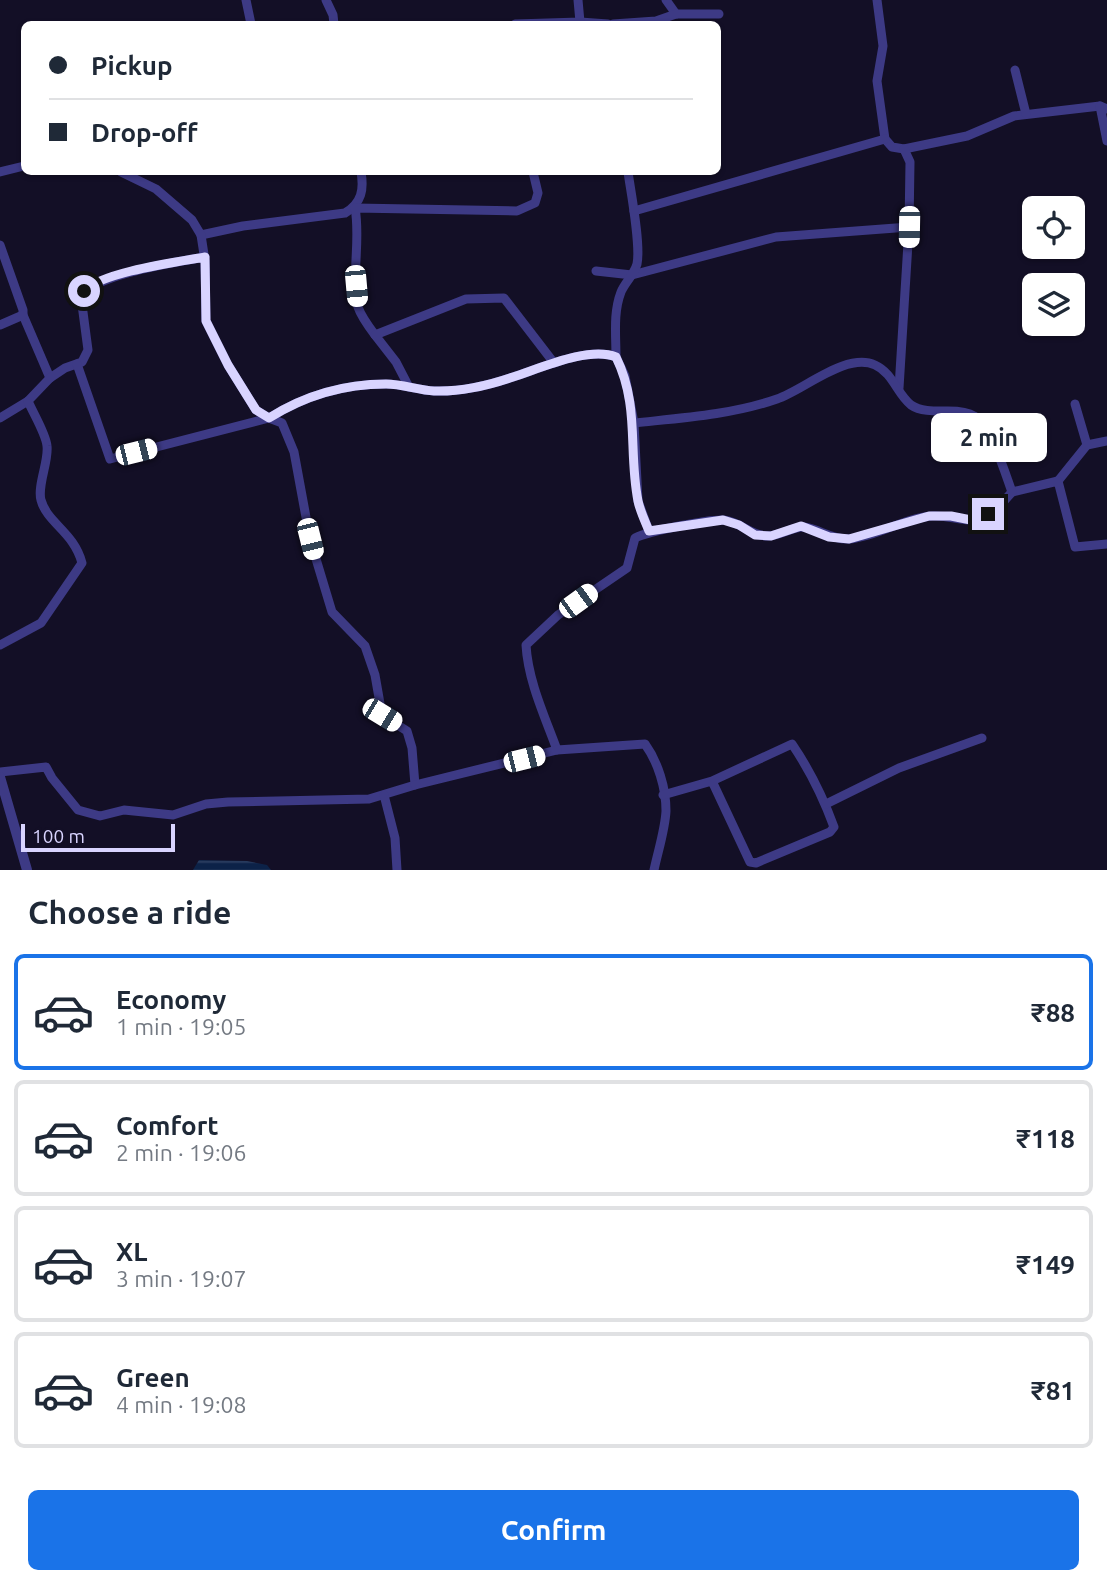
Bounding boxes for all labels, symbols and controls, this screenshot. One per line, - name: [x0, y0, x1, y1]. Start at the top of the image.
- text: Pickup: [91, 51, 173, 80]
- text: Drop-off: [91, 118, 198, 147]
- map controls: [1022, 196, 1085, 336]
- button: locate: [1022, 196, 1085, 259]
- car: [899, 206, 920, 248]
- car: [344, 264, 369, 308]
- button: layers: [1022, 273, 1085, 336]
- route start: [68, 275, 100, 307]
- callout: 2 min: [930, 412, 1046, 462]
- text: 2 min: [960, 425, 1018, 450]
- car: [114, 437, 159, 467]
- route end: [972, 498, 1004, 530]
- car: [295, 516, 326, 562]
- car: [555, 580, 602, 622]
- car: [359, 695, 406, 735]
- car: [502, 744, 547, 774]
- scale bar: [21, 821, 175, 853]
- text: 100 m: [32, 825, 85, 847]
- text: Choose a ride: [28, 894, 231, 930]
- icon: car: [32, 981, 95, 1044]
- text: Economy: [116, 985, 226, 1014]
- text: ₹88: [1031, 998, 1075, 1027]
- text: 1 min · 19:05: [116, 1014, 247, 1039]
- icon: car: [32, 1107, 95, 1170]
- text: Comfort: [116, 1111, 219, 1140]
- text: ₹118: [1016, 1124, 1075, 1153]
- text: 2 min · 19:06: [116, 1140, 247, 1165]
- icon: car: [32, 1233, 95, 1296]
- text: XL: [116, 1237, 147, 1266]
- text: ₹149: [1016, 1250, 1075, 1279]
- text: 3 min · 19:07: [116, 1266, 247, 1291]
- icon: car: [32, 1359, 95, 1422]
- text: Green: [116, 1363, 190, 1392]
- text: ₹81: [1031, 1376, 1075, 1405]
- text: 4 min · 19:08: [116, 1392, 247, 1417]
- button: Confirm: [28, 1490, 1079, 1570]

